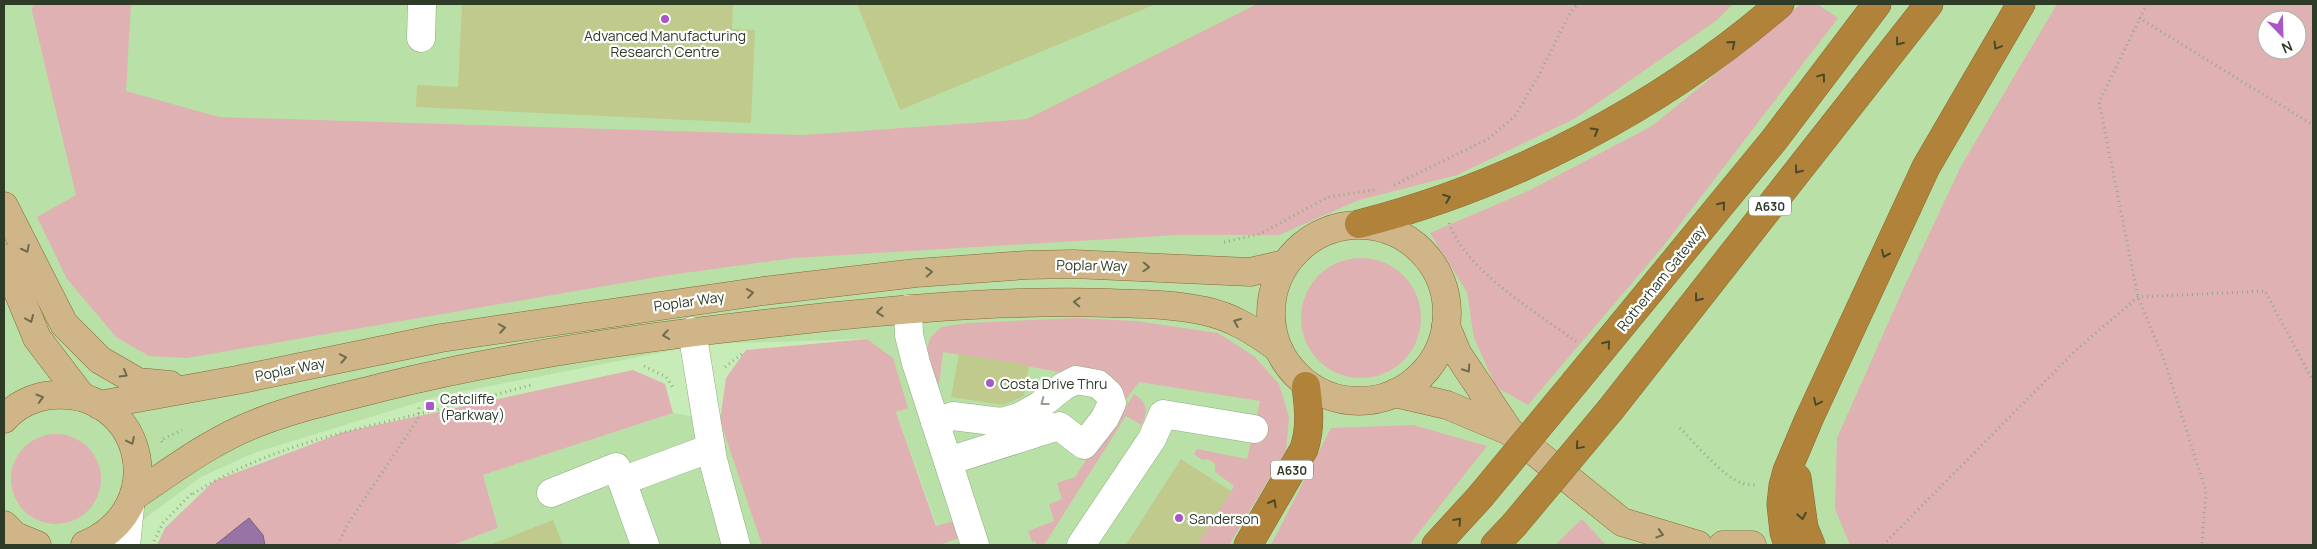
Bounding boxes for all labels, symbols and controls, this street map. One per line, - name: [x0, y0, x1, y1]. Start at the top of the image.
- north arrow: [2257, 10, 2307, 60]
- marker: Advanced Manufacturing Research Centre: [659, 13, 671, 25]
- place label: Advanced Manufacturing Research Centre: [584, 26, 746, 61]
- one-way arrow: [1896, 36, 1904, 45]
- text: N: [2279, 37, 2296, 58]
- one-way arrow: [1726, 40, 1735, 49]
- one-way arrow: [1993, 40, 2003, 49]
- one-way arrow: [1816, 73, 1825, 83]
- one-way arrow: [1589, 127, 1598, 137]
- one-way arrow: [1796, 164, 1804, 173]
- one-way arrow: [1442, 194, 1451, 204]
- road number: A630: [1749, 197, 1791, 216]
- one-way arrow: [1716, 201, 1725, 210]
- street label: Rotherham Gateway: [1612, 221, 1710, 335]
- one-way arrow: [20, 244, 30, 253]
- one-way arrow: [1880, 249, 1891, 258]
- street label: Poplar Way: [1056, 255, 1128, 275]
- one-way arrow: [1142, 261, 1150, 272]
- one-way arrow: [925, 267, 933, 278]
- street label: Poplar Way: [652, 287, 726, 315]
- one-way arrow: [745, 288, 754, 298]
- one-way arrow: [1695, 292, 1703, 301]
- one-way arrow: [1073, 297, 1080, 307]
- one-way arrow: [876, 306, 884, 317]
- one-way arrow: [23, 314, 34, 323]
- one-way arrow: [1233, 317, 1242, 328]
- one-way arrow: [498, 324, 507, 334]
- one-way arrow: [662, 329, 670, 340]
- one-way arrow: [1602, 341, 1610, 350]
- street label: Poplar Way: [253, 353, 327, 385]
- one-way arrow: [338, 353, 347, 364]
- one-way arrow: [1461, 364, 1471, 373]
- one-way arrow: [119, 368, 128, 378]
- place label: Costa Drive Thru: [1000, 374, 1107, 393]
- marker: Costa Drive Thru: [984, 377, 996, 389]
- place label: Catcliffe (Parkway): [440, 389, 505, 424]
- one-way arrow: [35, 393, 43, 403]
- one-way arrow: [1041, 396, 1050, 404]
- one-way arrow: [1813, 397, 1824, 406]
- marker: Catcliffe (Parkway): [424, 400, 436, 412]
- one-way arrow: [124, 435, 134, 444]
- one-way arrow: [1577, 440, 1585, 449]
- road number: A630: [1271, 460, 1313, 480]
- one-way arrow: [1266, 500, 1276, 509]
- place label: Sanderson: [1189, 509, 1259, 528]
- marker: Sanderson: [1173, 512, 1185, 524]
- one-way arrow: [1796, 512, 1807, 521]
- one-way arrow: [1452, 517, 1461, 526]
- one-way arrow: [1655, 528, 1664, 538]

